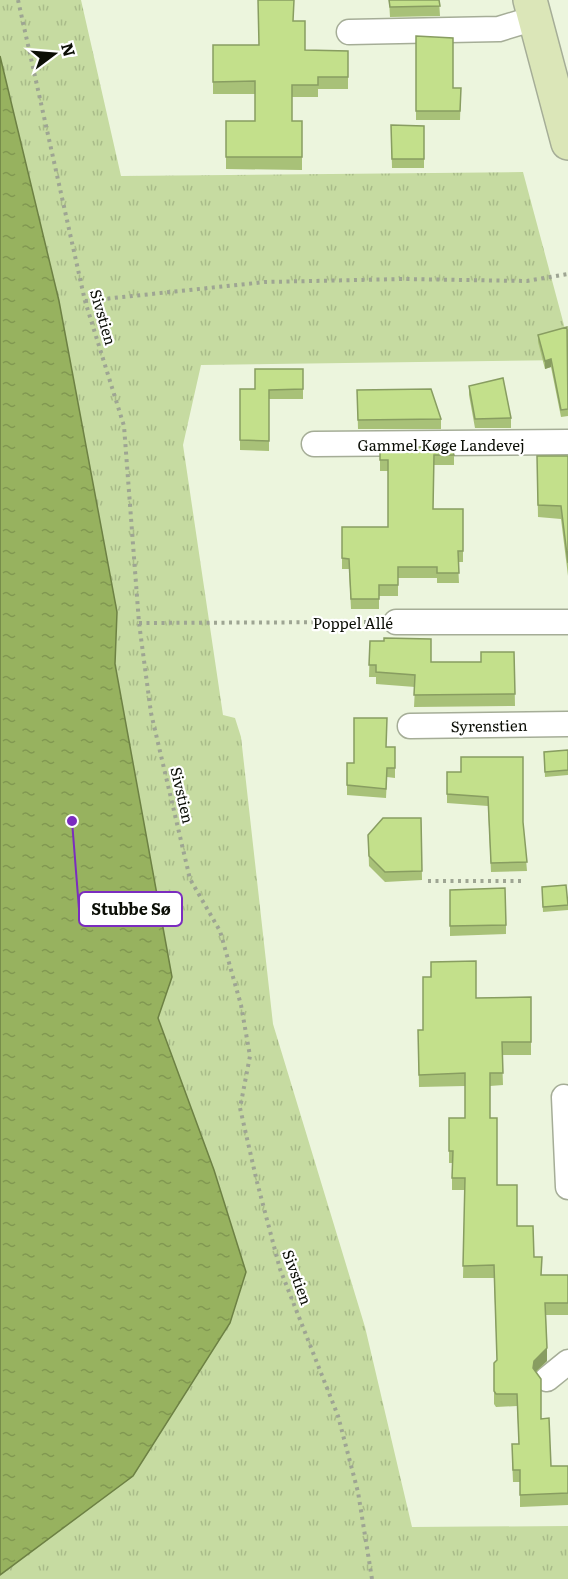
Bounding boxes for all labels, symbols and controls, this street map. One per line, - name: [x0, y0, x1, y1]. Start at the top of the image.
- north arrow: [24, 24, 84, 84]
- text: N: [56, 40, 83, 59]
- street label: Sivstien: [85, 286, 123, 348]
- street label: Gammel Køge Landevej: [357, 433, 525, 456]
- street label: Poppel Allé: [313, 611, 393, 634]
- street label: Syrenstien: [450, 713, 528, 737]
- street label: Sivstien: [165, 765, 201, 826]
- callout: Stubbe Sø: [79, 892, 182, 926]
- text: Stubbe Sø: [91, 896, 171, 920]
- street label: Sivstien: [277, 1246, 319, 1308]

